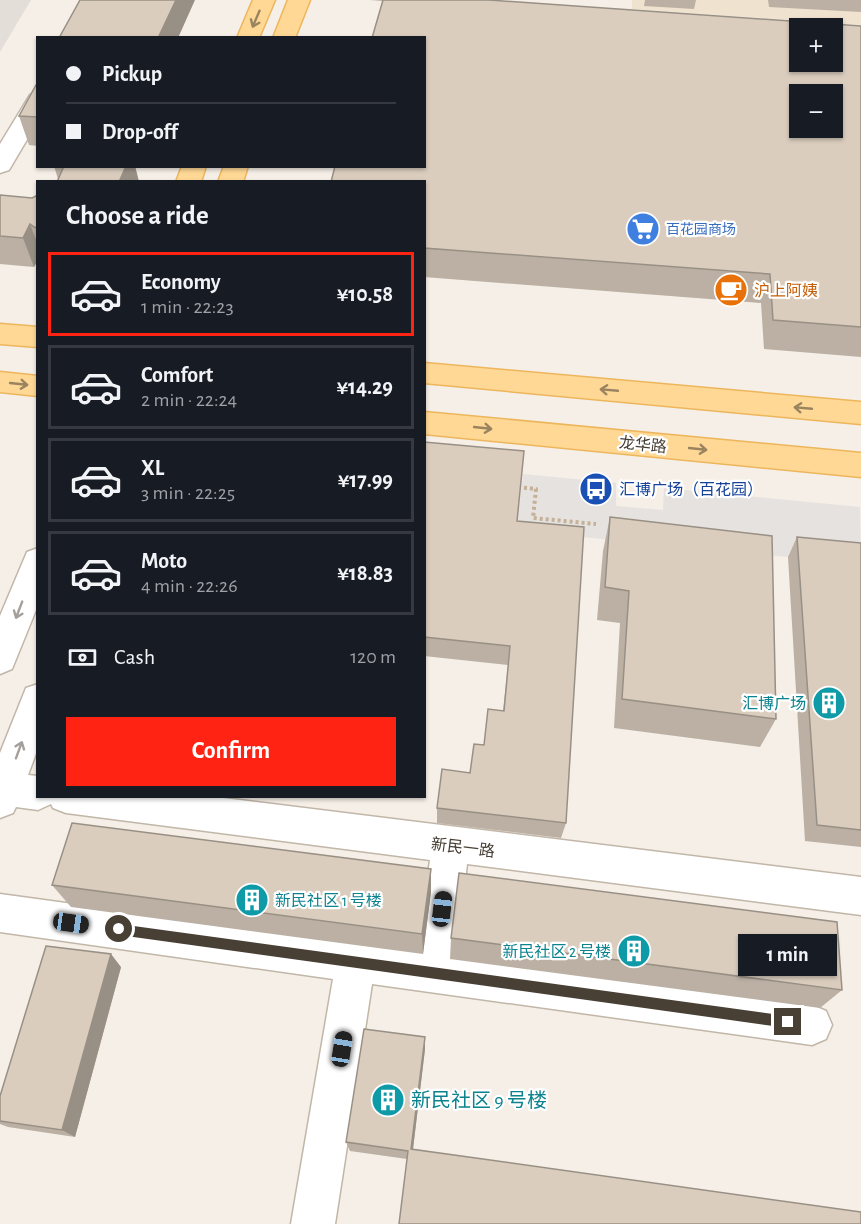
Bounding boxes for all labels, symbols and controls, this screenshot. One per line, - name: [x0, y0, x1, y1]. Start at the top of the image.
- one-way arrow: [250, 9, 261, 27]
- map controls: [789, 18, 843, 138]
- button: +: [789, 18, 843, 72]
- text: Pickup: [102, 63, 162, 85]
- button: −: [789, 84, 843, 138]
- text: Drop-off: [102, 121, 178, 143]
- text: Choose a ride: [66, 202, 209, 229]
- supermarket icon: 百花园商场: [625, 211, 661, 247]
- place label: 百花园商场: [666, 222, 736, 237]
- icon: car: [69, 267, 123, 321]
- text: Economy: [141, 271, 221, 293]
- cafe icon: 沪上阿姨: [713, 272, 749, 308]
- place label: 沪上阿姨: [754, 282, 818, 299]
- text: ¥10.58: [337, 283, 393, 305]
- text: 1 min · 22:23: [141, 297, 234, 317]
- icon: car: [69, 360, 123, 414]
- text: Comfort: [141, 364, 213, 386]
- text: ¥14.29: [336, 376, 393, 398]
- one-way arrow: [8, 379, 28, 390]
- one-way arrow: [599, 384, 619, 395]
- text: 2 min · 22:24: [141, 390, 237, 410]
- one-way arrow: [793, 402, 813, 413]
- one-way arrow: [472, 423, 492, 434]
- street label: 龙华路: [618, 434, 668, 455]
- one-way arrow: [687, 444, 707, 455]
- icon: car: [69, 453, 123, 507]
- text: XL: [141, 457, 164, 479]
- text: ¥17.99: [338, 469, 393, 491]
- bus stop icon: 汇博广场（百花园）: [578, 471, 614, 507]
- place label: 汇博广场（百花园）: [619, 481, 763, 498]
- text: 3 min · 22:25: [141, 483, 235, 503]
- icon: car: [69, 546, 123, 600]
- text: Moto: [141, 550, 187, 572]
- text: ¥18.83: [337, 562, 393, 584]
- text: 4 min · 22:26: [141, 576, 238, 596]
- one-way arrow: [12, 600, 23, 619]
- icon: cash: [66, 641, 99, 674]
- text: Cash: [114, 646, 155, 668]
- text: 120 m: [350, 647, 396, 667]
- building icon: 汇博广场: [811, 685, 847, 721]
- place label: 汇博广场: [742, 695, 806, 712]
- button: Confirm: [66, 717, 396, 786]
- one-way arrow: [14, 741, 25, 760]
- street label: 新民一路: [430, 835, 496, 860]
- building icon: 新民社区 1 号楼: [234, 882, 270, 918]
- car: [431, 890, 453, 928]
- place label: 新民社区 1 号楼: [275, 892, 382, 909]
- car: [52, 912, 90, 934]
- route start: [105, 915, 132, 942]
- building icon: 新民社区 2 号楼: [616, 933, 652, 969]
- callout: 1 min: [738, 935, 838, 977]
- place label: 新民社区 2 号楼: [502, 943, 611, 960]
- text: 1 min: [766, 945, 809, 965]
- route end: [774, 1008, 801, 1035]
- car: [330, 1030, 354, 1068]
- building icon: 新民社区 9 号楼: [370, 1082, 406, 1118]
- place label: 新民社区 9 号楼: [411, 1089, 547, 1111]

